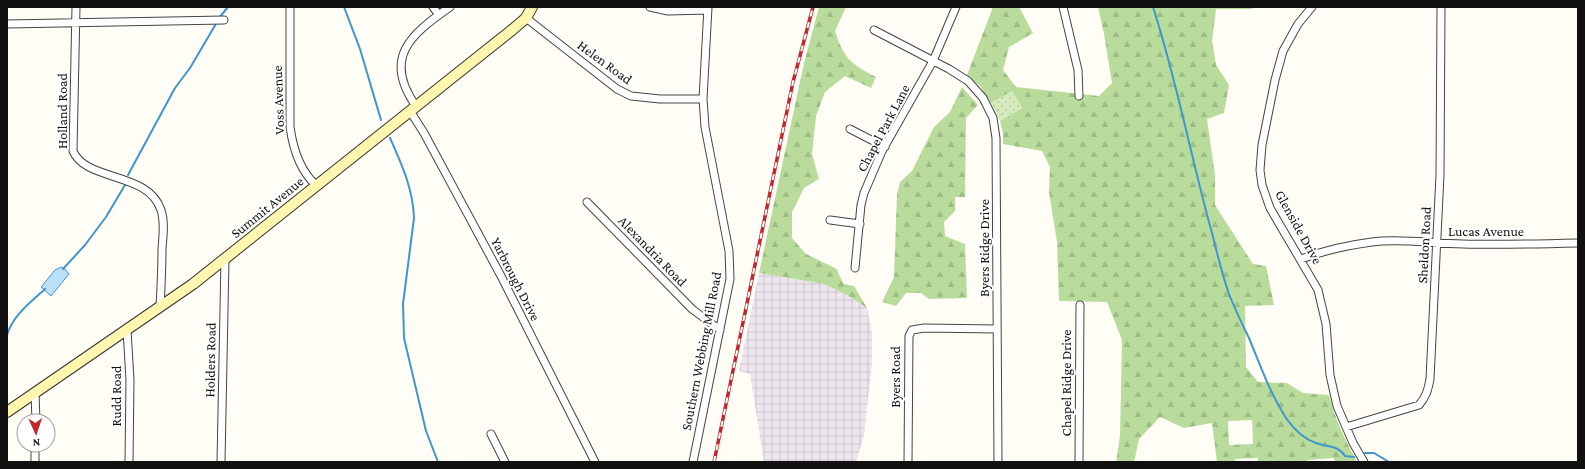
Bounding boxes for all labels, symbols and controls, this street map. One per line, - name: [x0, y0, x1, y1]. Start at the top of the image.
- street label: Helen Road: [575, 37, 636, 88]
- street label: Voss Avenue: [269, 65, 287, 135]
- street label: Holland Road: [54, 72, 70, 149]
- street label: Chapel Park Lane: [853, 82, 913, 174]
- street label: Summit Avenue: [228, 173, 306, 241]
- street label: Glenside Drive: [1272, 187, 1326, 267]
- street label: Byers Ridge Drive: [976, 199, 992, 297]
- street label: Sheldon Road: [1414, 206, 1434, 284]
- street label: Alexandria Road: [615, 212, 691, 290]
- street label: Lucas Avenue: [1448, 223, 1524, 239]
- street label: Yarbrough Drive: [488, 235, 544, 323]
- street label: Southern Webbing Mill Road: [678, 270, 724, 432]
- street label: Holders Road: [201, 322, 219, 397]
- street label: Chapel Ridge Drive: [1058, 330, 1074, 436]
- street label: Byers Road: [887, 346, 903, 408]
- street label: Rudd Road: [108, 365, 124, 426]
- north arrow: [16, 413, 56, 453]
- text: N: [32, 437, 41, 449]

